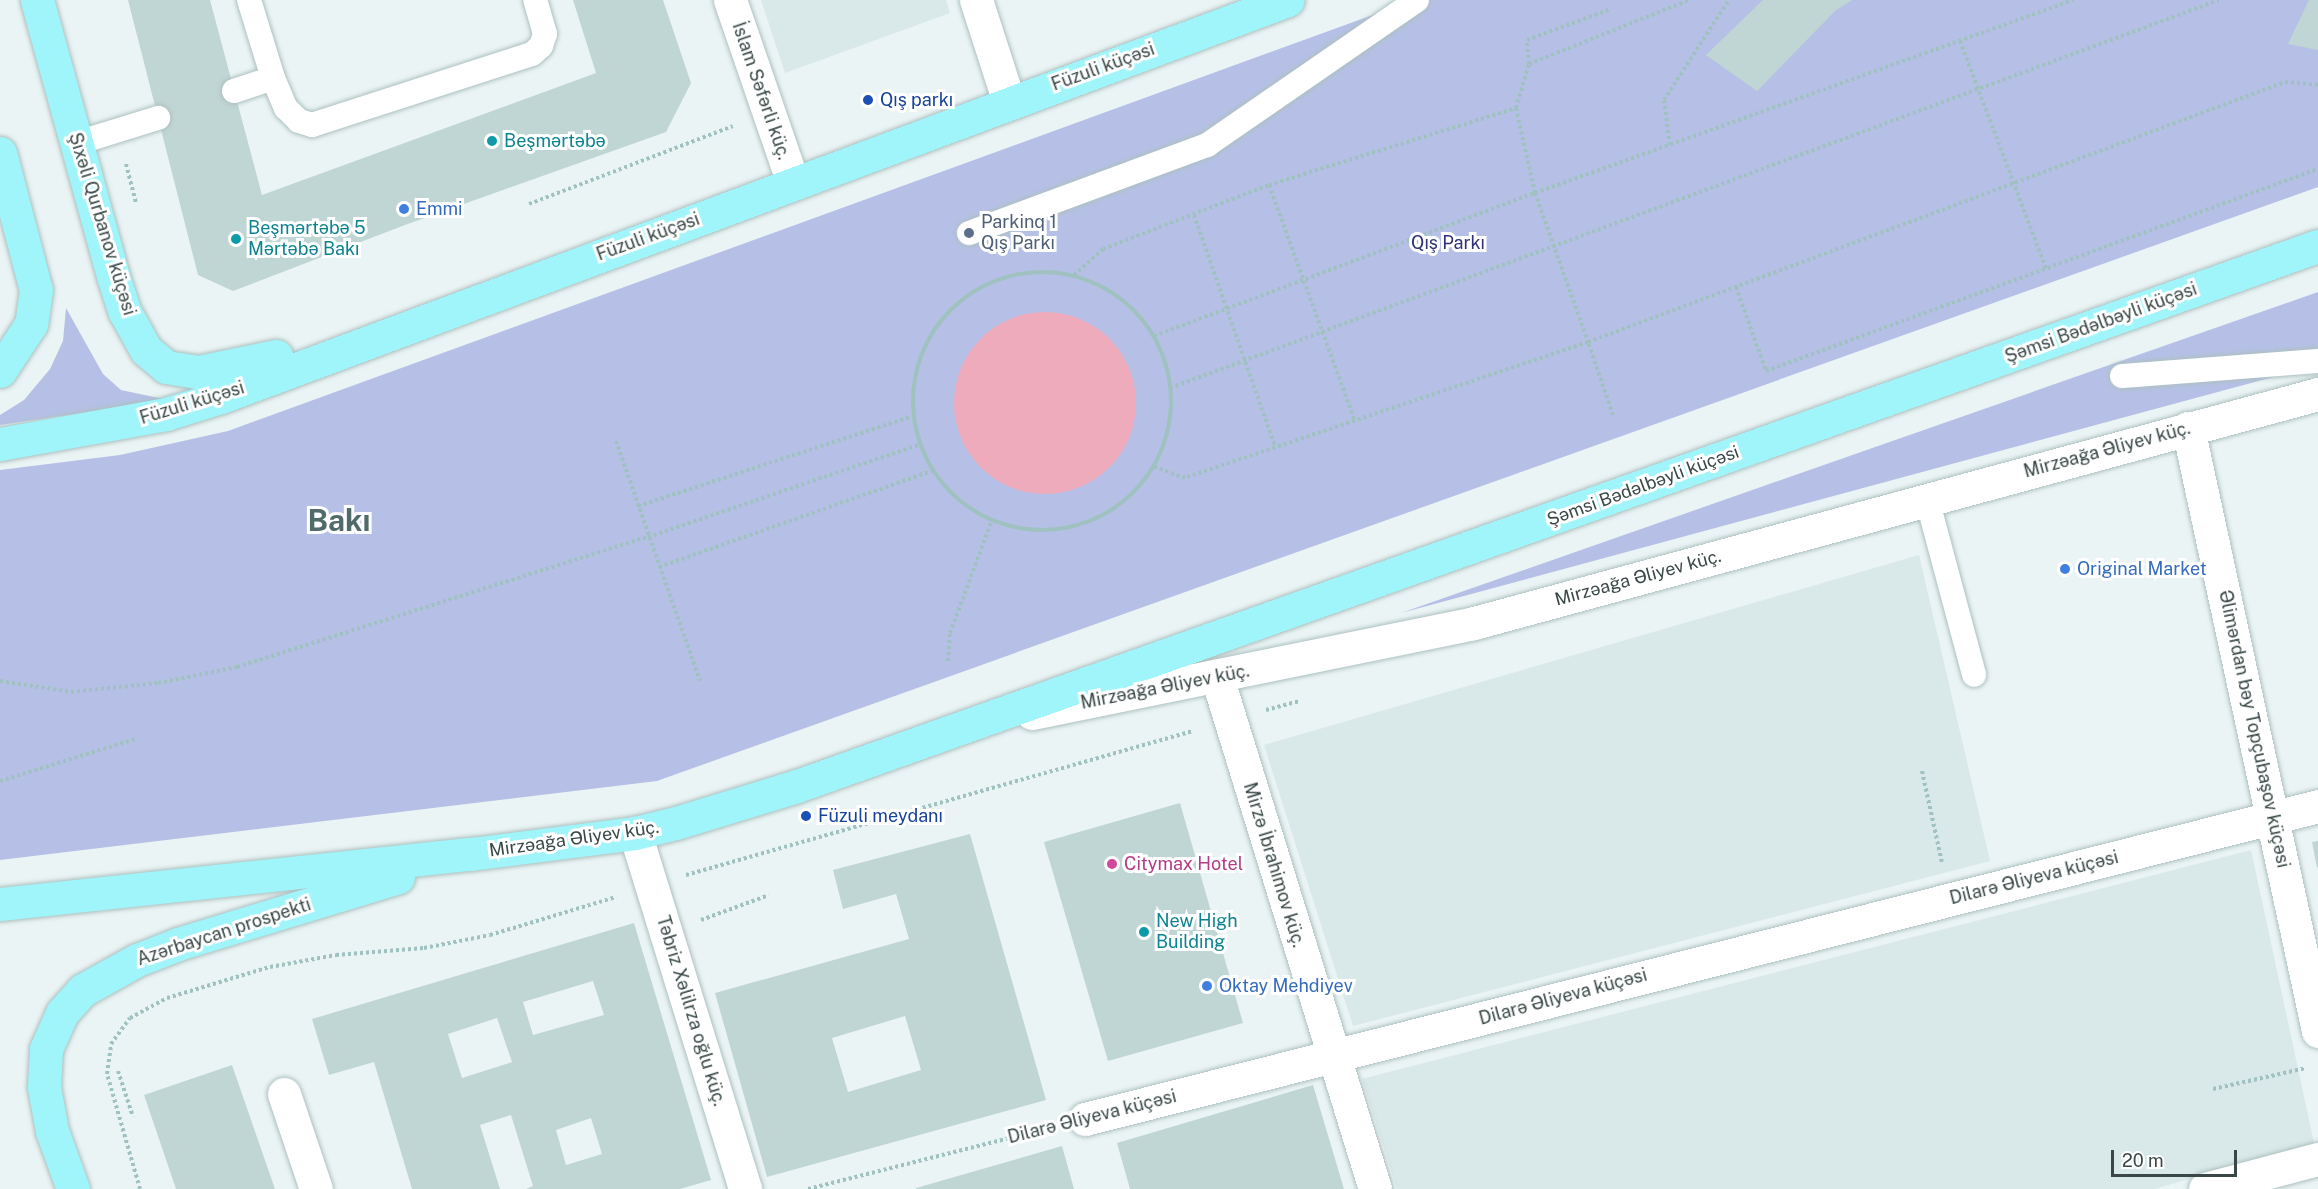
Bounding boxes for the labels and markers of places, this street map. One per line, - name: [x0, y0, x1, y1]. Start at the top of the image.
- place label: Qış parkı: [880, 89, 953, 111]
- marker: Qış parkı: [861, 93, 875, 107]
- place label: Beşmərtəbə: [504, 130, 606, 152]
- marker: Beşmərtəbə: [485, 134, 499, 148]
- place label: Emmi: [416, 198, 463, 220]
- marker: Emmi: [397, 202, 411, 216]
- place label: Parkinq 1 Qış Parkı: [981, 212, 1057, 254]
- place label: Beşmərtəbə 5 Mərtəbə Bakı: [248, 218, 366, 260]
- marker: Parkinq 1 Qış Parkı: [962, 226, 976, 240]
- marker: Beşmərtəbə 5 Mərtəbə Bakı: [229, 232, 243, 246]
- place label: Original Market: [2077, 558, 2207, 580]
- marker: Original Market: [2058, 562, 2072, 576]
- place label: Füzuli meydanı: [818, 805, 943, 827]
- marker: Füzuli meydanı: [799, 809, 813, 823]
- place label: Citymax Hotel: [1124, 853, 1243, 875]
- marker: Citymax Hotel: [1105, 857, 1119, 871]
- place label: New High Building: [1156, 911, 1238, 954]
- marker: New High Building: [1137, 925, 1151, 939]
- place label: Oktay Mehdiyev: [1219, 975, 1353, 997]
- marker: Oktay Mehdiyev: [1200, 979, 1214, 993]

